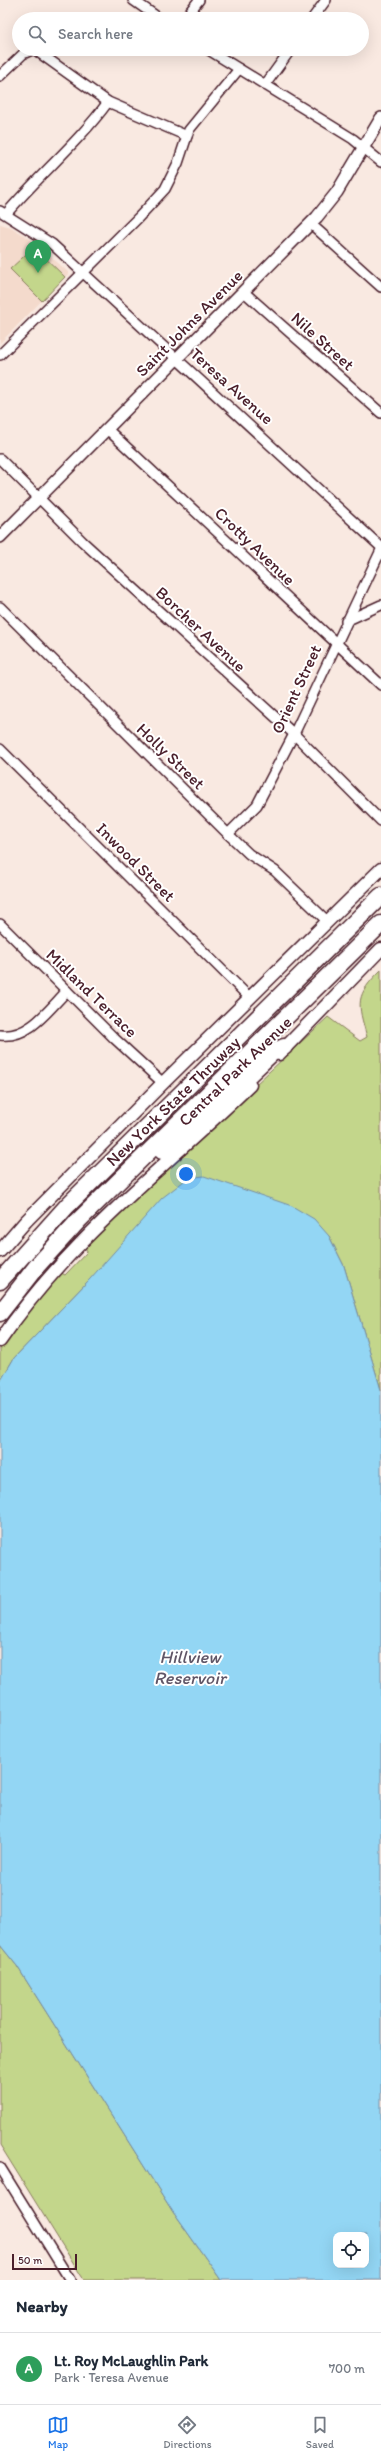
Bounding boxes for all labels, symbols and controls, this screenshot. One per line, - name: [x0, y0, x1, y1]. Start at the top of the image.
- search box: [12, 12, 369, 56]
- icon: search: [26, 23, 48, 45]
- text: Search here: [58, 25, 133, 43]
- pin: A: [25, 240, 51, 273]
- street label: Saint Johns Avenue: [131, 265, 247, 381]
- street label: Nile Street: [287, 308, 359, 374]
- street label: Teresa Avenue: [186, 343, 278, 429]
- street label: Crotty Avenue: [211, 503, 299, 589]
- street label: Borcher Avenue: [152, 582, 250, 676]
- street label: Orient Street: [267, 641, 325, 737]
- street label: Holly Street: [133, 719, 209, 793]
- street label: Inwood Street: [93, 819, 179, 905]
- street label: Midland Terrace: [42, 945, 142, 1041]
- street label: Central Park Avenue: [174, 1012, 296, 1130]
- street label: New York State Thruway: [102, 1032, 244, 1170]
- your location: [176, 1164, 196, 1184]
- water label: Hillview Reservoir: [154, 1646, 228, 1689]
- map controls: [333, 2232, 369, 2268]
- button: locate: [333, 2232, 369, 2268]
- scale bar: [12, 2252, 77, 2271]
- text: 50 m: [18, 2254, 42, 2267]
- text: Nearby: [16, 2296, 68, 2316]
- text: Lt. Roy McLaughlin Park: [54, 2352, 208, 2370]
- text: A: [25, 2361, 33, 2376]
- text: 700 m: [329, 2361, 365, 2376]
- text: Park · Teresa Avenue: [54, 2370, 169, 2385]
- tab: Map: [47, 2414, 69, 2451]
- tab: Directions: [163, 2414, 212, 2451]
- tab: Saved: [306, 2414, 334, 2451]

